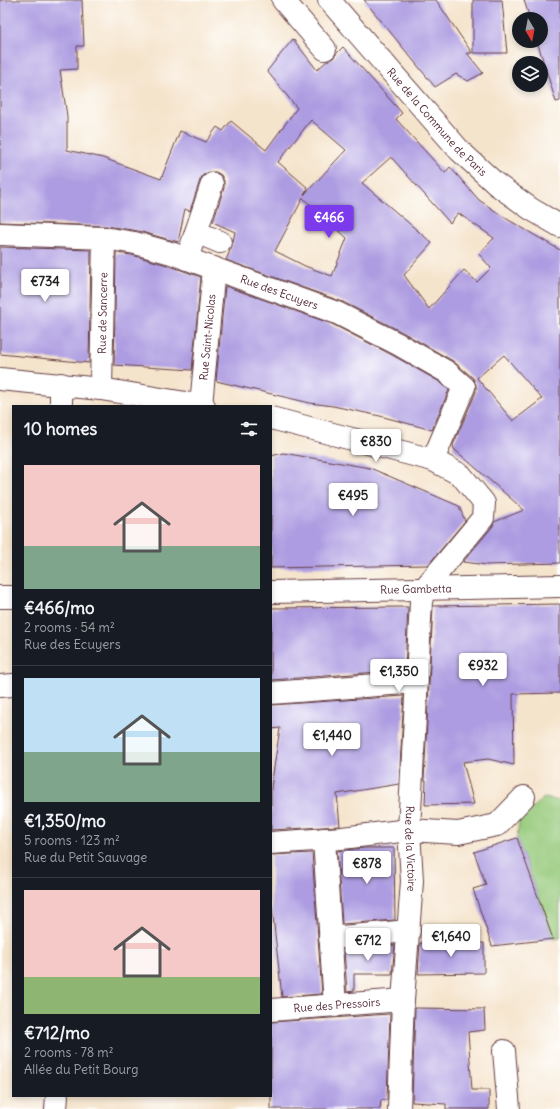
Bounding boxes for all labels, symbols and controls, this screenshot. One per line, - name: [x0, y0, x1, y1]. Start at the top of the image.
- north arrow: [512, 12, 548, 48]
- map controls: [512, 12, 548, 92]
- button: layers: [512, 56, 548, 92]
- street label: Rue de la Commune de Paris: [384, 65, 490, 179]
- pin: €466: [305, 205, 353, 239]
- text: €466: [314, 209, 344, 226]
- pin: €734: [21, 269, 69, 303]
- street label: Rue de Sancerre: [95, 272, 110, 354]
- street label: Rue des Ecuyers: [238, 272, 320, 313]
- text: €734: [30, 273, 60, 290]
- street label: Rue Saint-Nicolas: [196, 293, 218, 381]
- text: 10 homes: [24, 418, 97, 440]
- icon: filters: [238, 418, 260, 440]
- pin: €830: [352, 429, 400, 463]
- text: €830: [360, 433, 392, 450]
- pin: €495: [329, 483, 377, 517]
- text: €495: [338, 487, 368, 504]
- icon: home: [106, 491, 178, 563]
- street label: Rue Gambetta: [380, 581, 452, 597]
- text: €466/mo: [24, 597, 95, 619]
- text: 2 rooms · 54 m²: [24, 619, 115, 636]
- text: Rue des Ecuyers: [24, 636, 121, 653]
- pin: €932: [459, 653, 507, 687]
- text: €932: [468, 657, 498, 674]
- pin: €1,350: [366, 659, 432, 693]
- text: €1,350: [379, 663, 419, 680]
- icon: home: [106, 704, 178, 776]
- pin: €1,440: [299, 723, 365, 757]
- text: €1,440: [312, 727, 352, 744]
- street label: Rue de la Victoire: [402, 805, 419, 892]
- text: €1,350/mo: [24, 810, 106, 832]
- text: 5 rooms · 123 m²: [24, 832, 120, 849]
- text: Rue du Petit Sauvage: [24, 849, 147, 866]
- pin: €878: [343, 851, 391, 885]
- text: €878: [352, 855, 382, 872]
- icon: home: [106, 916, 178, 988]
- pin: €1,640: [418, 924, 484, 958]
- pin: €712: [344, 928, 392, 962]
- text: €1,640: [431, 928, 471, 945]
- text: €712: [354, 932, 382, 949]
- street label: Rue des Pressoirs: [293, 995, 381, 1015]
- text: €712/mo: [24, 1022, 90, 1044]
- text: 2 rooms · 78 m²: [24, 1044, 114, 1061]
- text: Allée du Petit Bourg: [24, 1061, 139, 1078]

